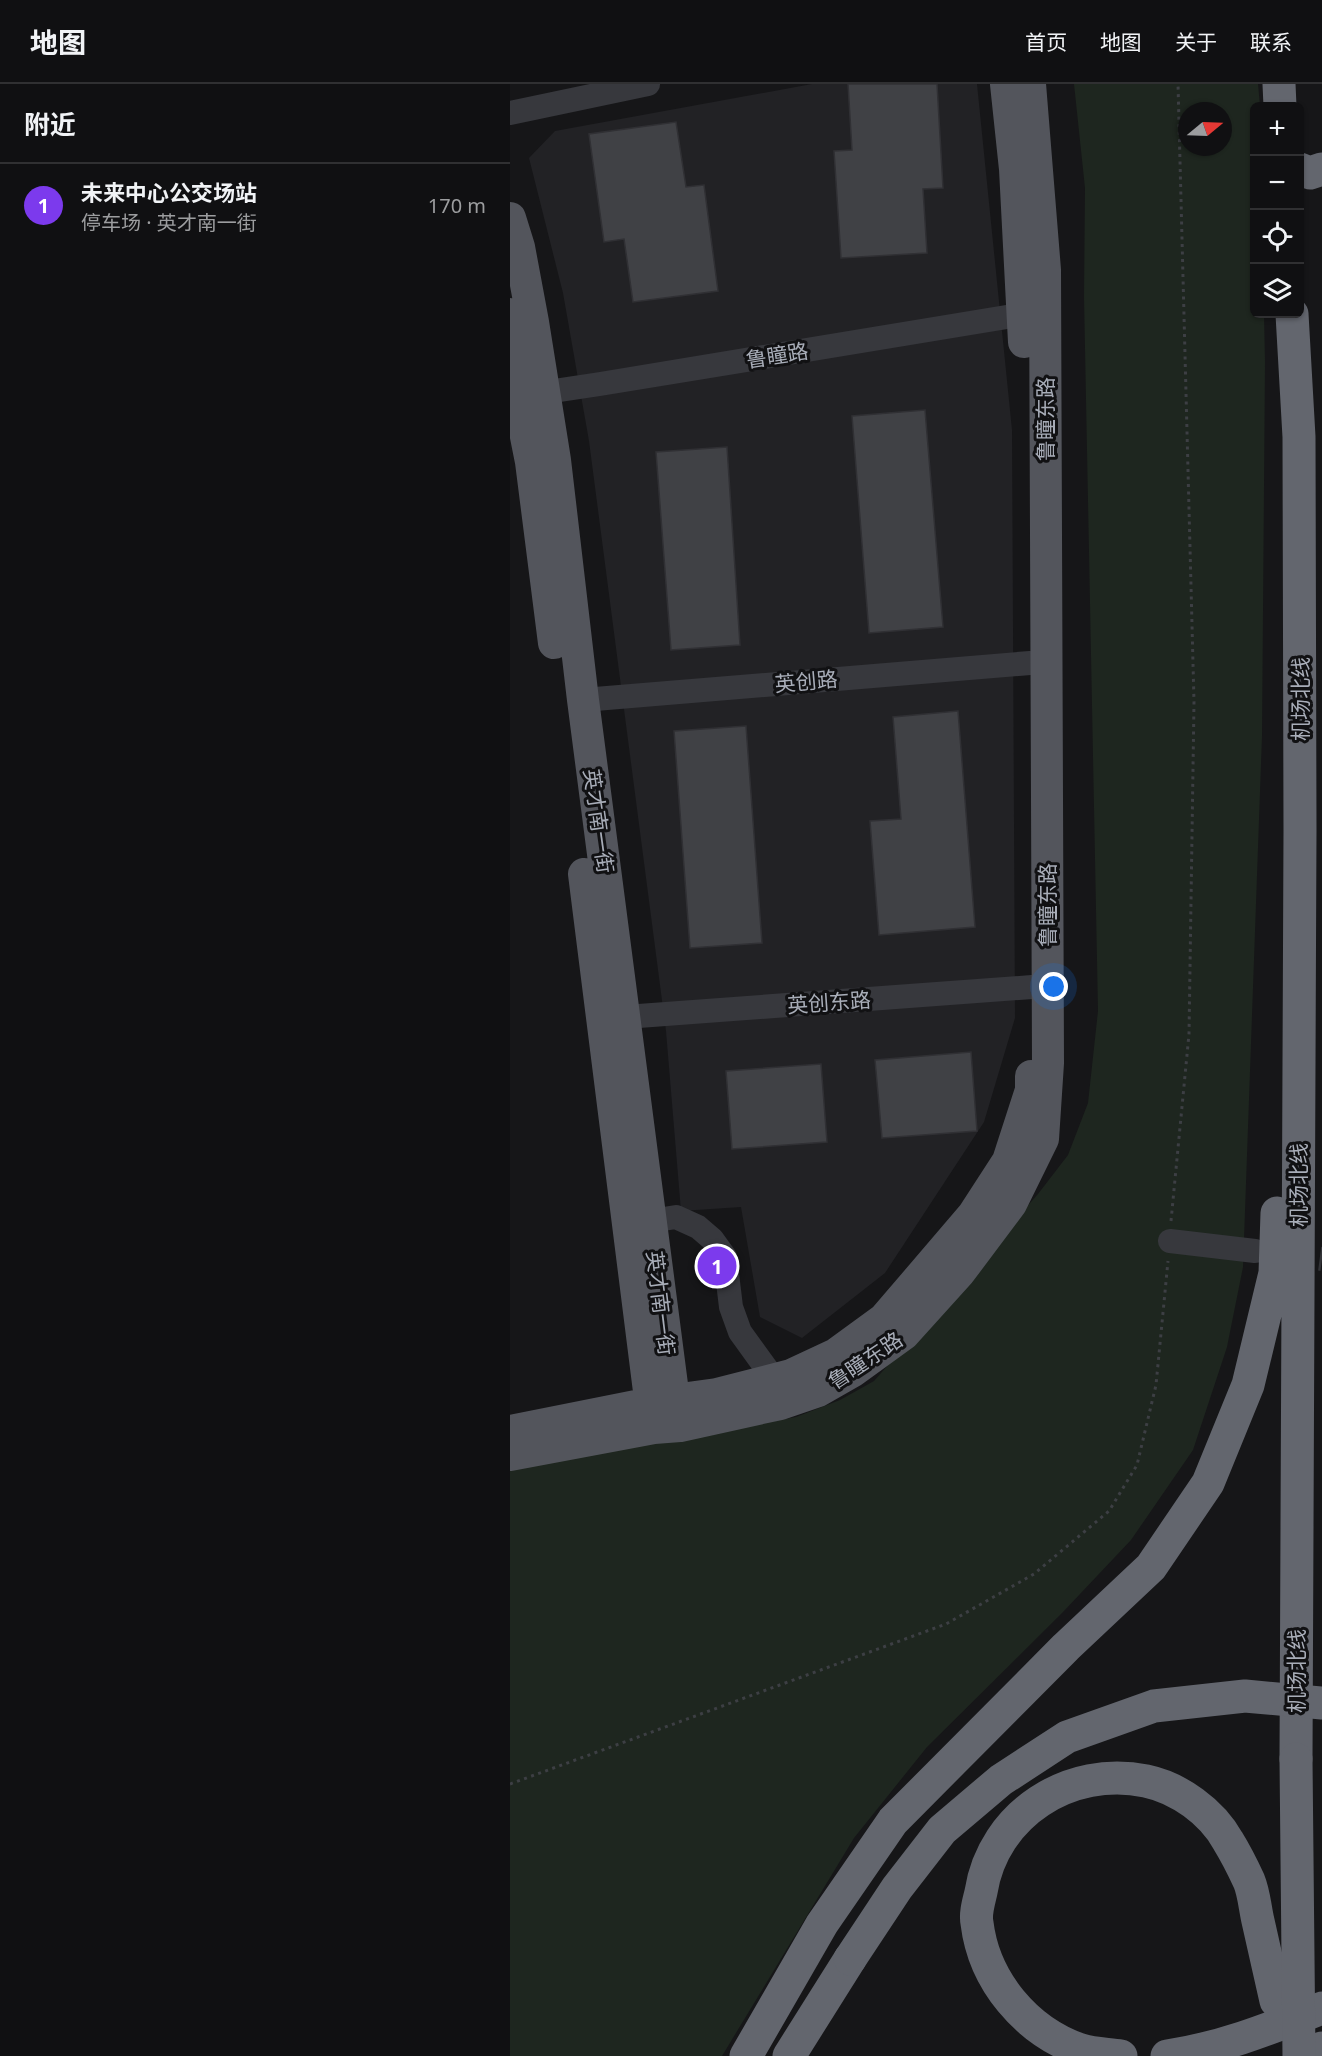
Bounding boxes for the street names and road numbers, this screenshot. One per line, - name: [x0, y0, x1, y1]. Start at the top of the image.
- street label: 鲁瞳路: [744, 336, 810, 374]
- street label: 鲁瞳东路: [1031, 377, 1059, 461]
- street label: 机场北线: [1286, 657, 1314, 741]
- street label: 英创路: [773, 664, 839, 698]
- street label: 英才南一街: [578, 767, 620, 875]
- street label: 鲁瞳东路: [1033, 863, 1061, 947]
- street label: 英创东路: [786, 985, 872, 1019]
- street label: 机场北线: [1284, 1143, 1312, 1227]
- street label: 英才南一街: [641, 1249, 681, 1357]
- street label: 鲁瞳东路: [822, 1325, 908, 1395]
- street label: 机场北线: [1282, 1629, 1310, 1713]

